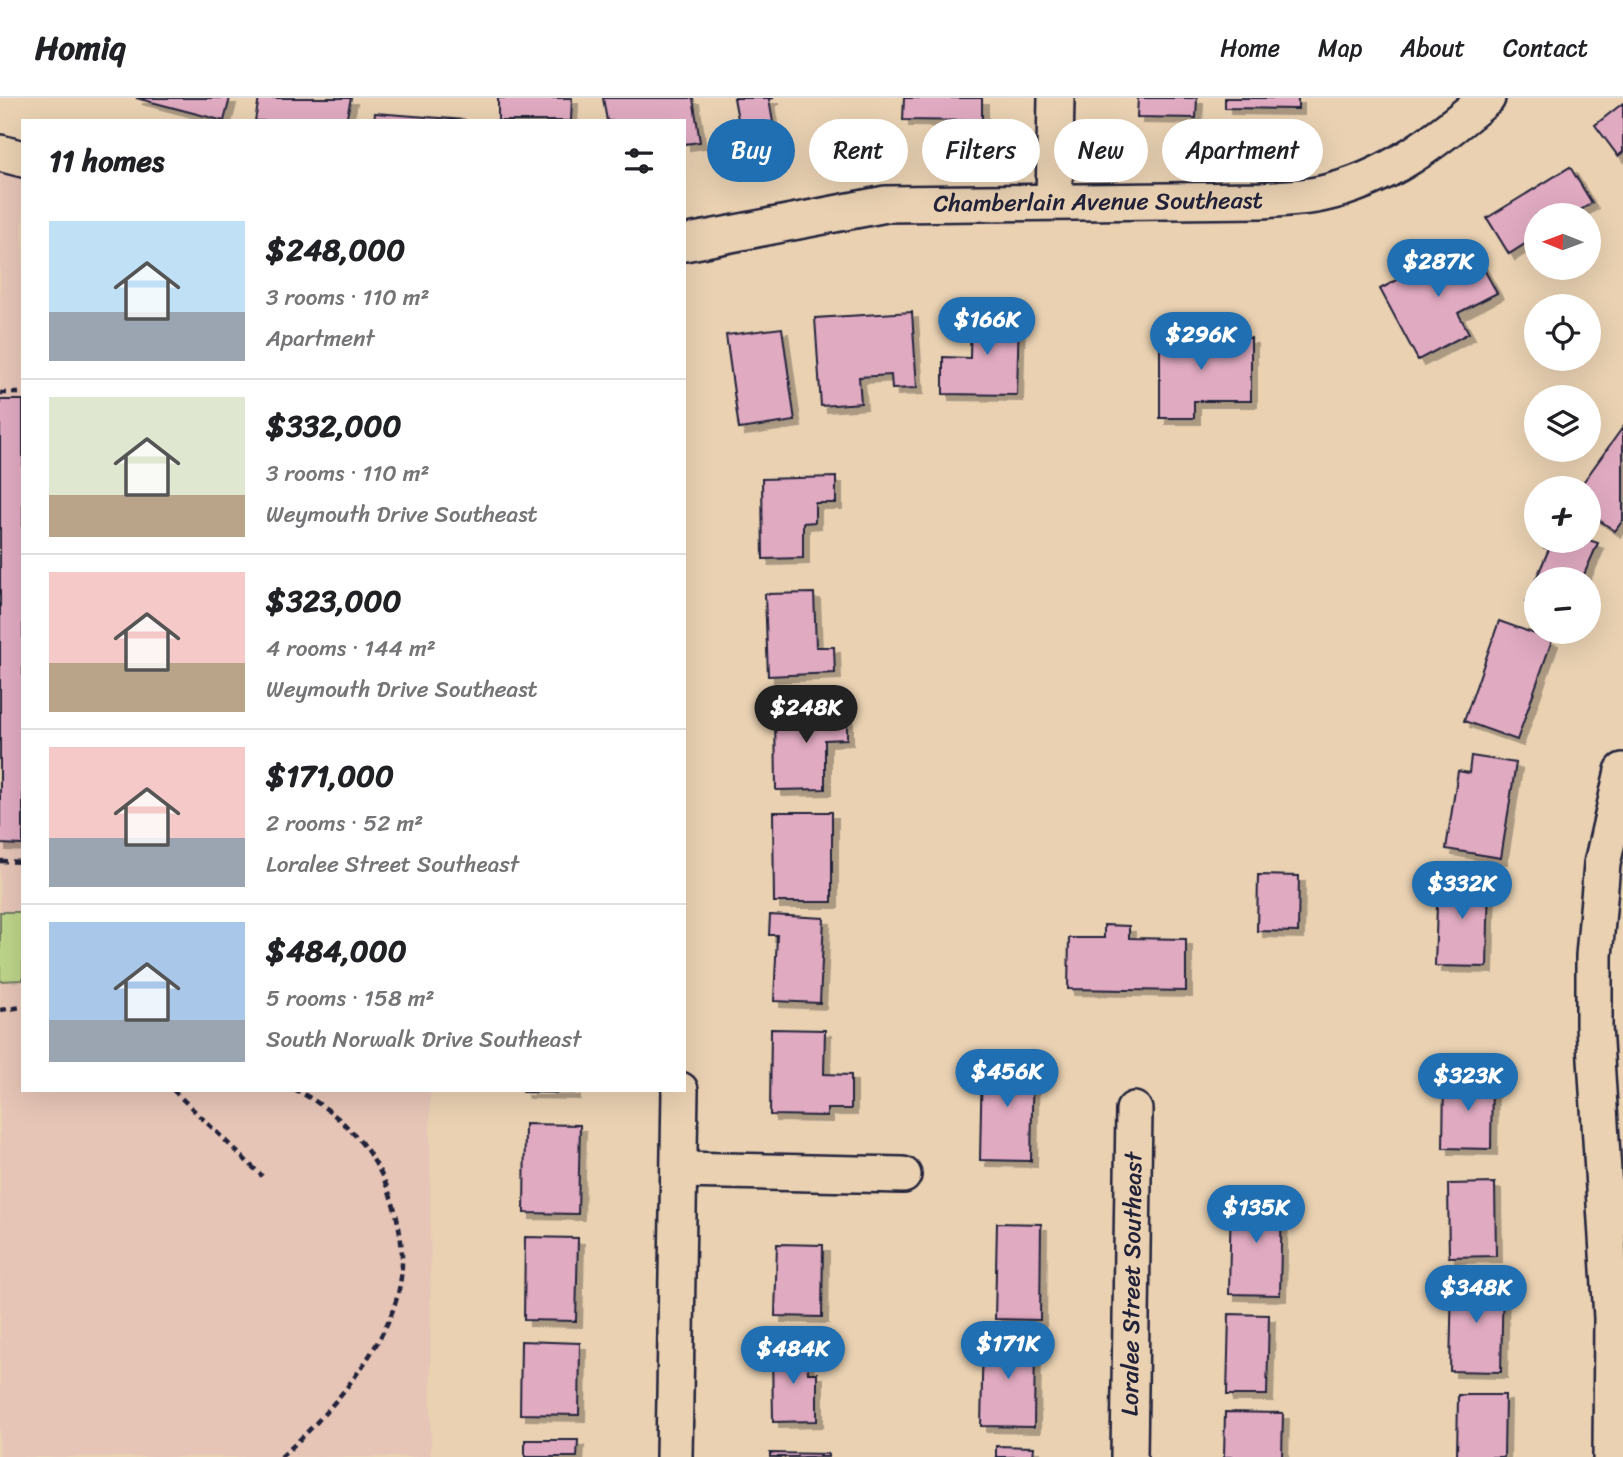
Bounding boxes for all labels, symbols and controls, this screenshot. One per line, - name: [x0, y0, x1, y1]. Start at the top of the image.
- text: Homiq: [35, 19, 126, 77]
- text: Home: [1220, 27, 1280, 69]
- text: Map: [1318, 27, 1362, 69]
- text: About: [1400, 27, 1465, 69]
- text: Contact: [1503, 27, 1588, 69]
- chip: Buy: [707, 119, 795, 182]
- chip: Rent: [809, 119, 908, 182]
- chip: Filters: [922, 119, 1040, 182]
- chip: New: [1054, 119, 1148, 182]
- chip: Apartment: [1162, 119, 1323, 182]
- text: 11 homes: [49, 134, 164, 188]
- icon: filters: [620, 142, 658, 180]
- street label: Chamberlain Avenue Southeast: [933, 179, 1263, 224]
- north arrow: [1524, 203, 1601, 280]
- map controls: [1524, 203, 1601, 644]
- text: $248,000: [266, 223, 405, 277]
- pin: $287K: [1389, 240, 1487, 299]
- text: $287K: [1403, 241, 1473, 282]
- icon: home: [105, 249, 189, 333]
- text: 3 rooms · 110 m²: [266, 277, 430, 318]
- button: locate: [1524, 294, 1601, 371]
- pin: $166K: [938, 298, 1036, 357]
- text: $166K: [954, 299, 1020, 340]
- pin: $296K: [1152, 313, 1250, 372]
- text: $296K: [1166, 314, 1236, 355]
- text: Apartment: [266, 318, 375, 359]
- button: layers: [1524, 385, 1601, 462]
- text: $332,000: [266, 399, 401, 453]
- icon: home: [105, 425, 189, 509]
- text: 3 rooms · 110 m²: [266, 453, 430, 494]
- button: +: [1524, 476, 1601, 553]
- text: Weymouth Drive Southeast: [266, 494, 538, 535]
- button: −: [1524, 567, 1601, 644]
- text: $323,000: [266, 574, 401, 628]
- icon: home: [105, 600, 189, 684]
- text: 4 rooms · 144 m²: [266, 628, 436, 669]
- text: Weymouth Drive Southeast: [266, 669, 538, 710]
- pin: $248K: [757, 686, 855, 745]
- text: $248K: [771, 687, 841, 728]
- text: $171,000: [266, 749, 394, 803]
- icon: home: [105, 775, 189, 859]
- text: 2 rooms · 52 m²: [266, 803, 423, 844]
- text: Loralee Street Southeast: [266, 844, 519, 885]
- pin: $332K: [1413, 862, 1511, 921]
- text: $332K: [1428, 863, 1496, 904]
- text: $484,000: [266, 924, 407, 978]
- icon: home: [105, 950, 189, 1034]
- text: 5 rooms · 158 m²: [266, 978, 435, 1019]
- text: South Norwalk Drive Southeast: [266, 1019, 581, 1060]
- pin: $456K: [958, 1049, 1056, 1109]
- text: $456K: [972, 1051, 1042, 1092]
- pin: $323K: [1419, 1054, 1517, 1113]
- text: $323K: [1434, 1055, 1502, 1096]
- street label: Loralee Street Southeast: [1109, 1150, 1154, 1416]
- pin: $135K: [1207, 1186, 1305, 1245]
- text: $135K: [1223, 1187, 1289, 1228]
- pin: $348K: [1427, 1266, 1525, 1325]
- text: $348K: [1441, 1267, 1511, 1308]
- pin: $171K: [959, 1322, 1057, 1381]
- text: $171K: [977, 1323, 1039, 1364]
- pin: $484K: [744, 1326, 842, 1386]
- text: $484K: [757, 1328, 829, 1369]

